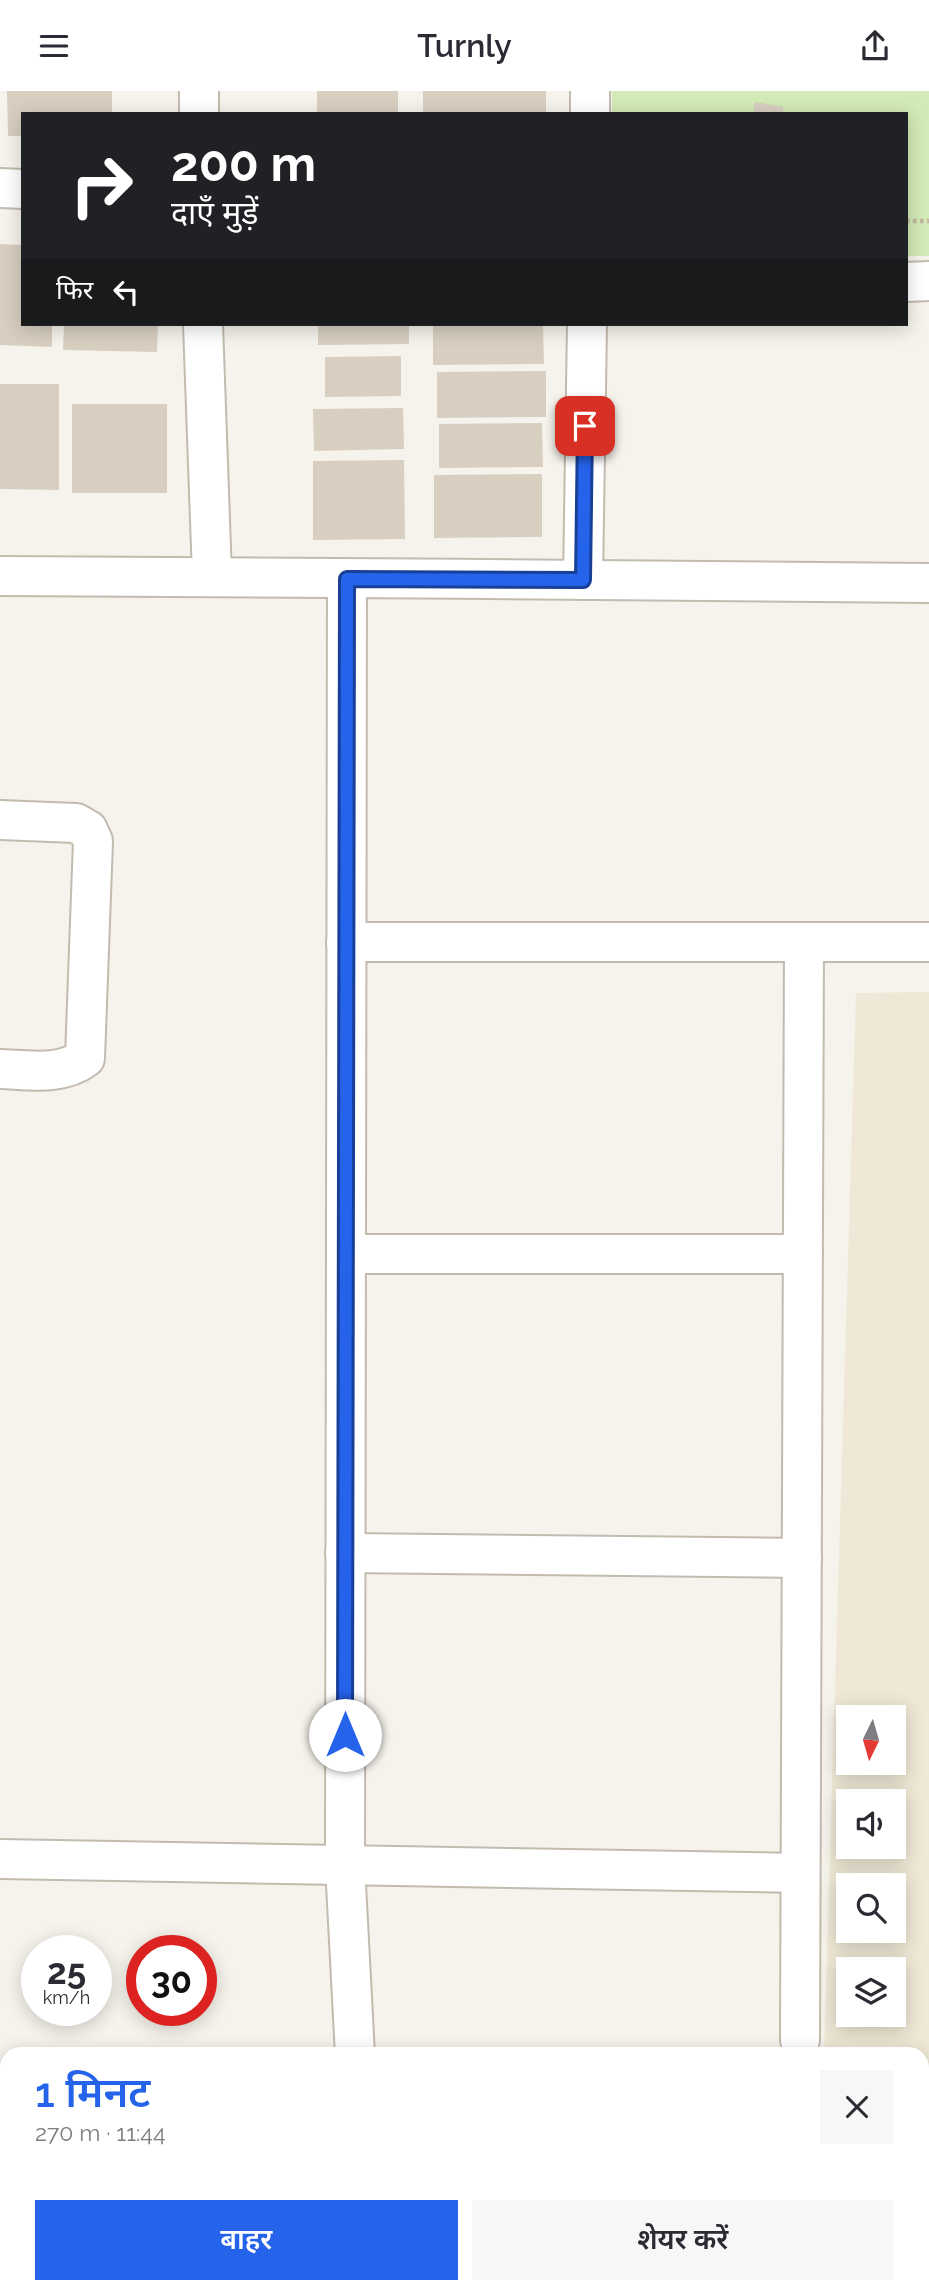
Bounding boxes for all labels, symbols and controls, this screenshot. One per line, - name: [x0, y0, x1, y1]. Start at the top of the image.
- icon: menu: [35, 27, 73, 65]
- text: Turnly: [417, 27, 512, 64]
- icon: share: [856, 27, 894, 65]
- text: 200 m: [171, 135, 316, 192]
- icon: right: [56, 140, 147, 231]
- text: दाएँ मुड़ें: [171, 194, 258, 231]
- icon: left: [107, 273, 145, 311]
- text: फिर: [56, 275, 93, 305]
- pin: [555, 396, 615, 456]
- icon: arrive: [566, 407, 604, 445]
- position arrow: [308, 1698, 382, 1772]
- north arrow: [836, 1705, 906, 1775]
- map controls: [836, 1705, 906, 2027]
- button: sound: [836, 1789, 906, 1859]
- button: search: [836, 1873, 906, 1943]
- speed limit sign: 30: [126, 1935, 217, 2026]
- text: 25: [47, 1951, 86, 1992]
- button: layers: [836, 1957, 906, 2027]
- text: km/h: [43, 1987, 90, 2008]
- text: 1 मिनट: [35, 2068, 150, 2117]
- button: close: [820, 2070, 894, 2144]
- text: 270 m · 11:44: [35, 2119, 165, 2146]
- button: बाहर: [35, 2200, 458, 2280]
- button: शेयर करें: [472, 2200, 894, 2280]

